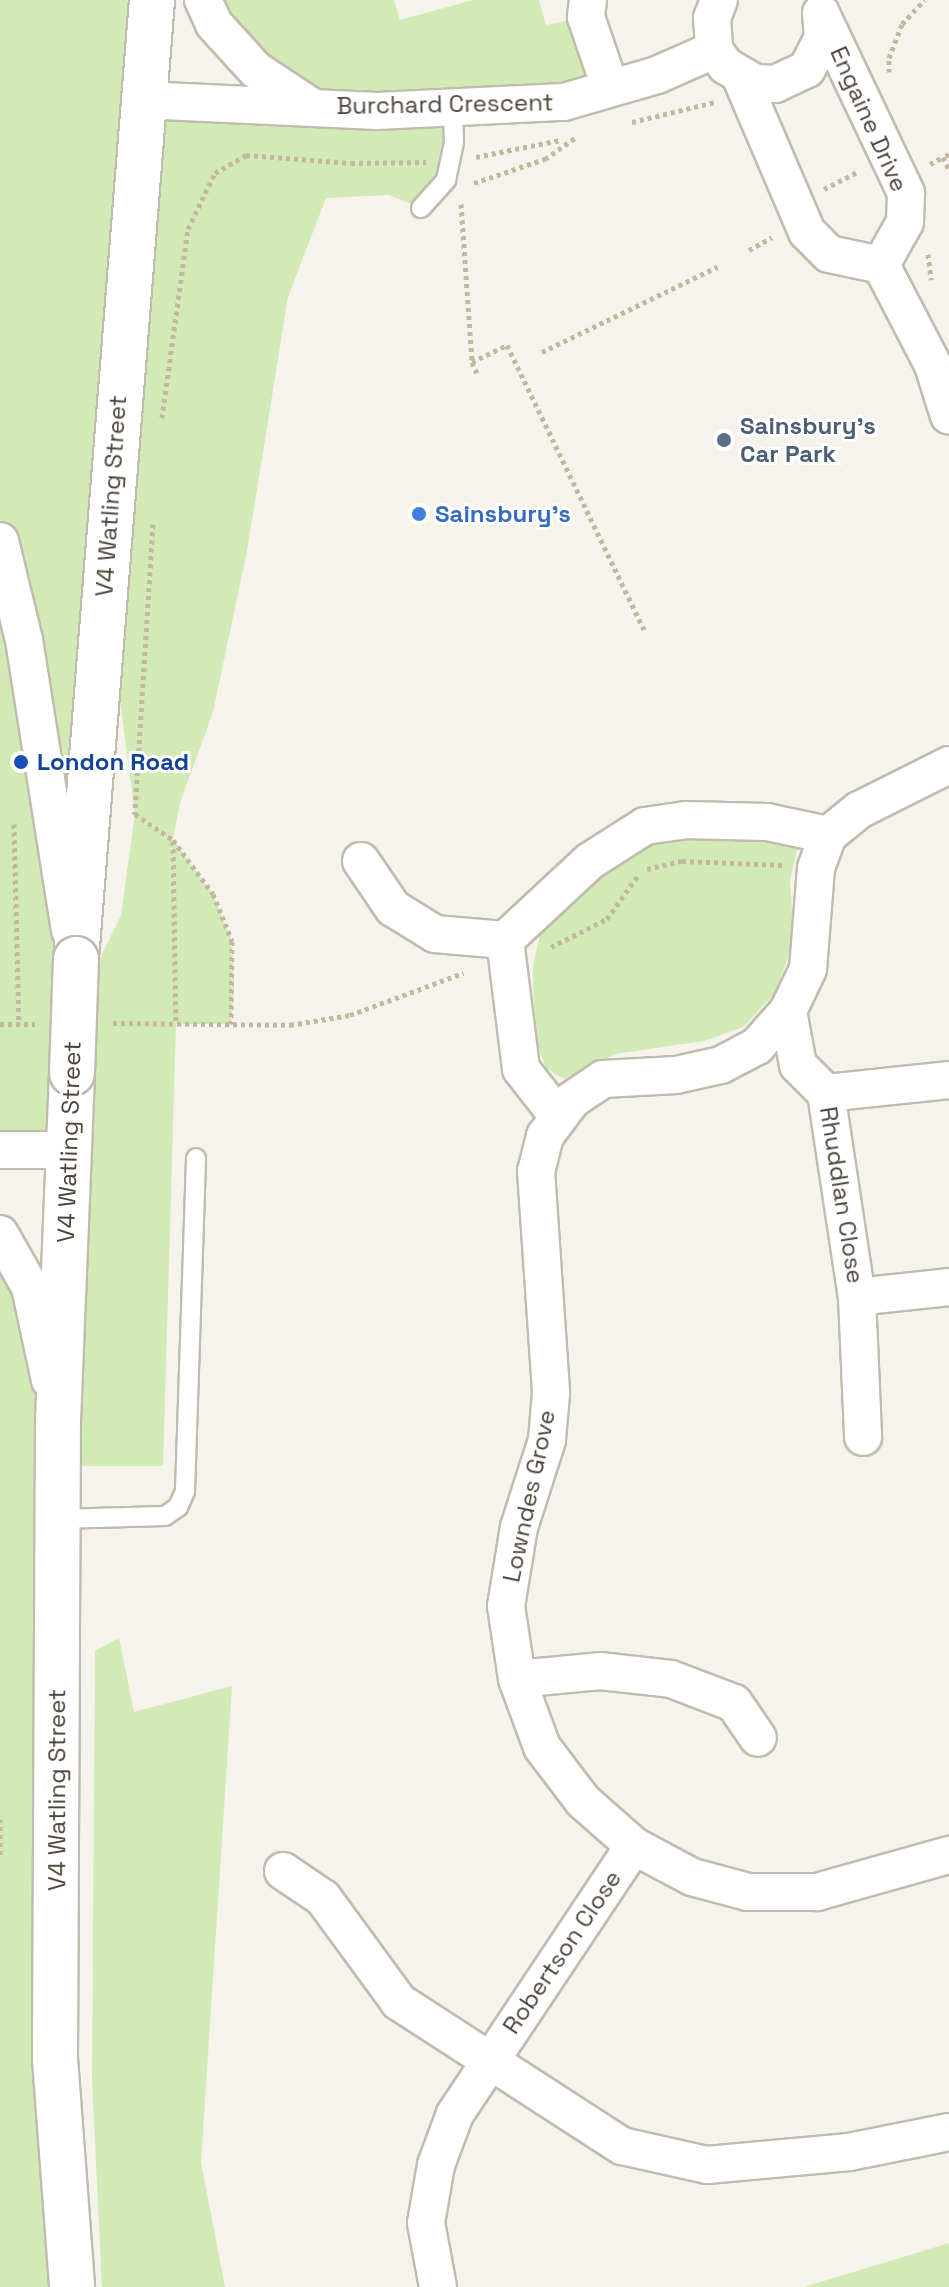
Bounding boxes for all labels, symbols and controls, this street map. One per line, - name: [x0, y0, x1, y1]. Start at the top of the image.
- street label: Engaine Drive: [824, 42, 914, 196]
- street label: Burchard Crescent: [336, 88, 554, 120]
- street label: V4 Watling Street: [90, 394, 132, 598]
- place label: Sainsbury's Car Park: [740, 412, 876, 468]
- marker: Sainsbury's Car Park: [715, 431, 733, 449]
- place label: Sainsbury's: [435, 500, 571, 528]
- marker: Sainsbury's: [410, 505, 428, 523]
- place label: London Road: [37, 748, 189, 776]
- marker: London Road: [12, 753, 30, 771]
- street label: V4 Watling Street: [51, 1040, 87, 1244]
- street label: Rhuddlan Close: [814, 1104, 870, 1286]
- street label: Lowndes Grove: [497, 1407, 561, 1585]
- street label: V4 Watling Street: [43, 1689, 71, 1891]
- street label: Robertson Close: [497, 1865, 627, 2039]

